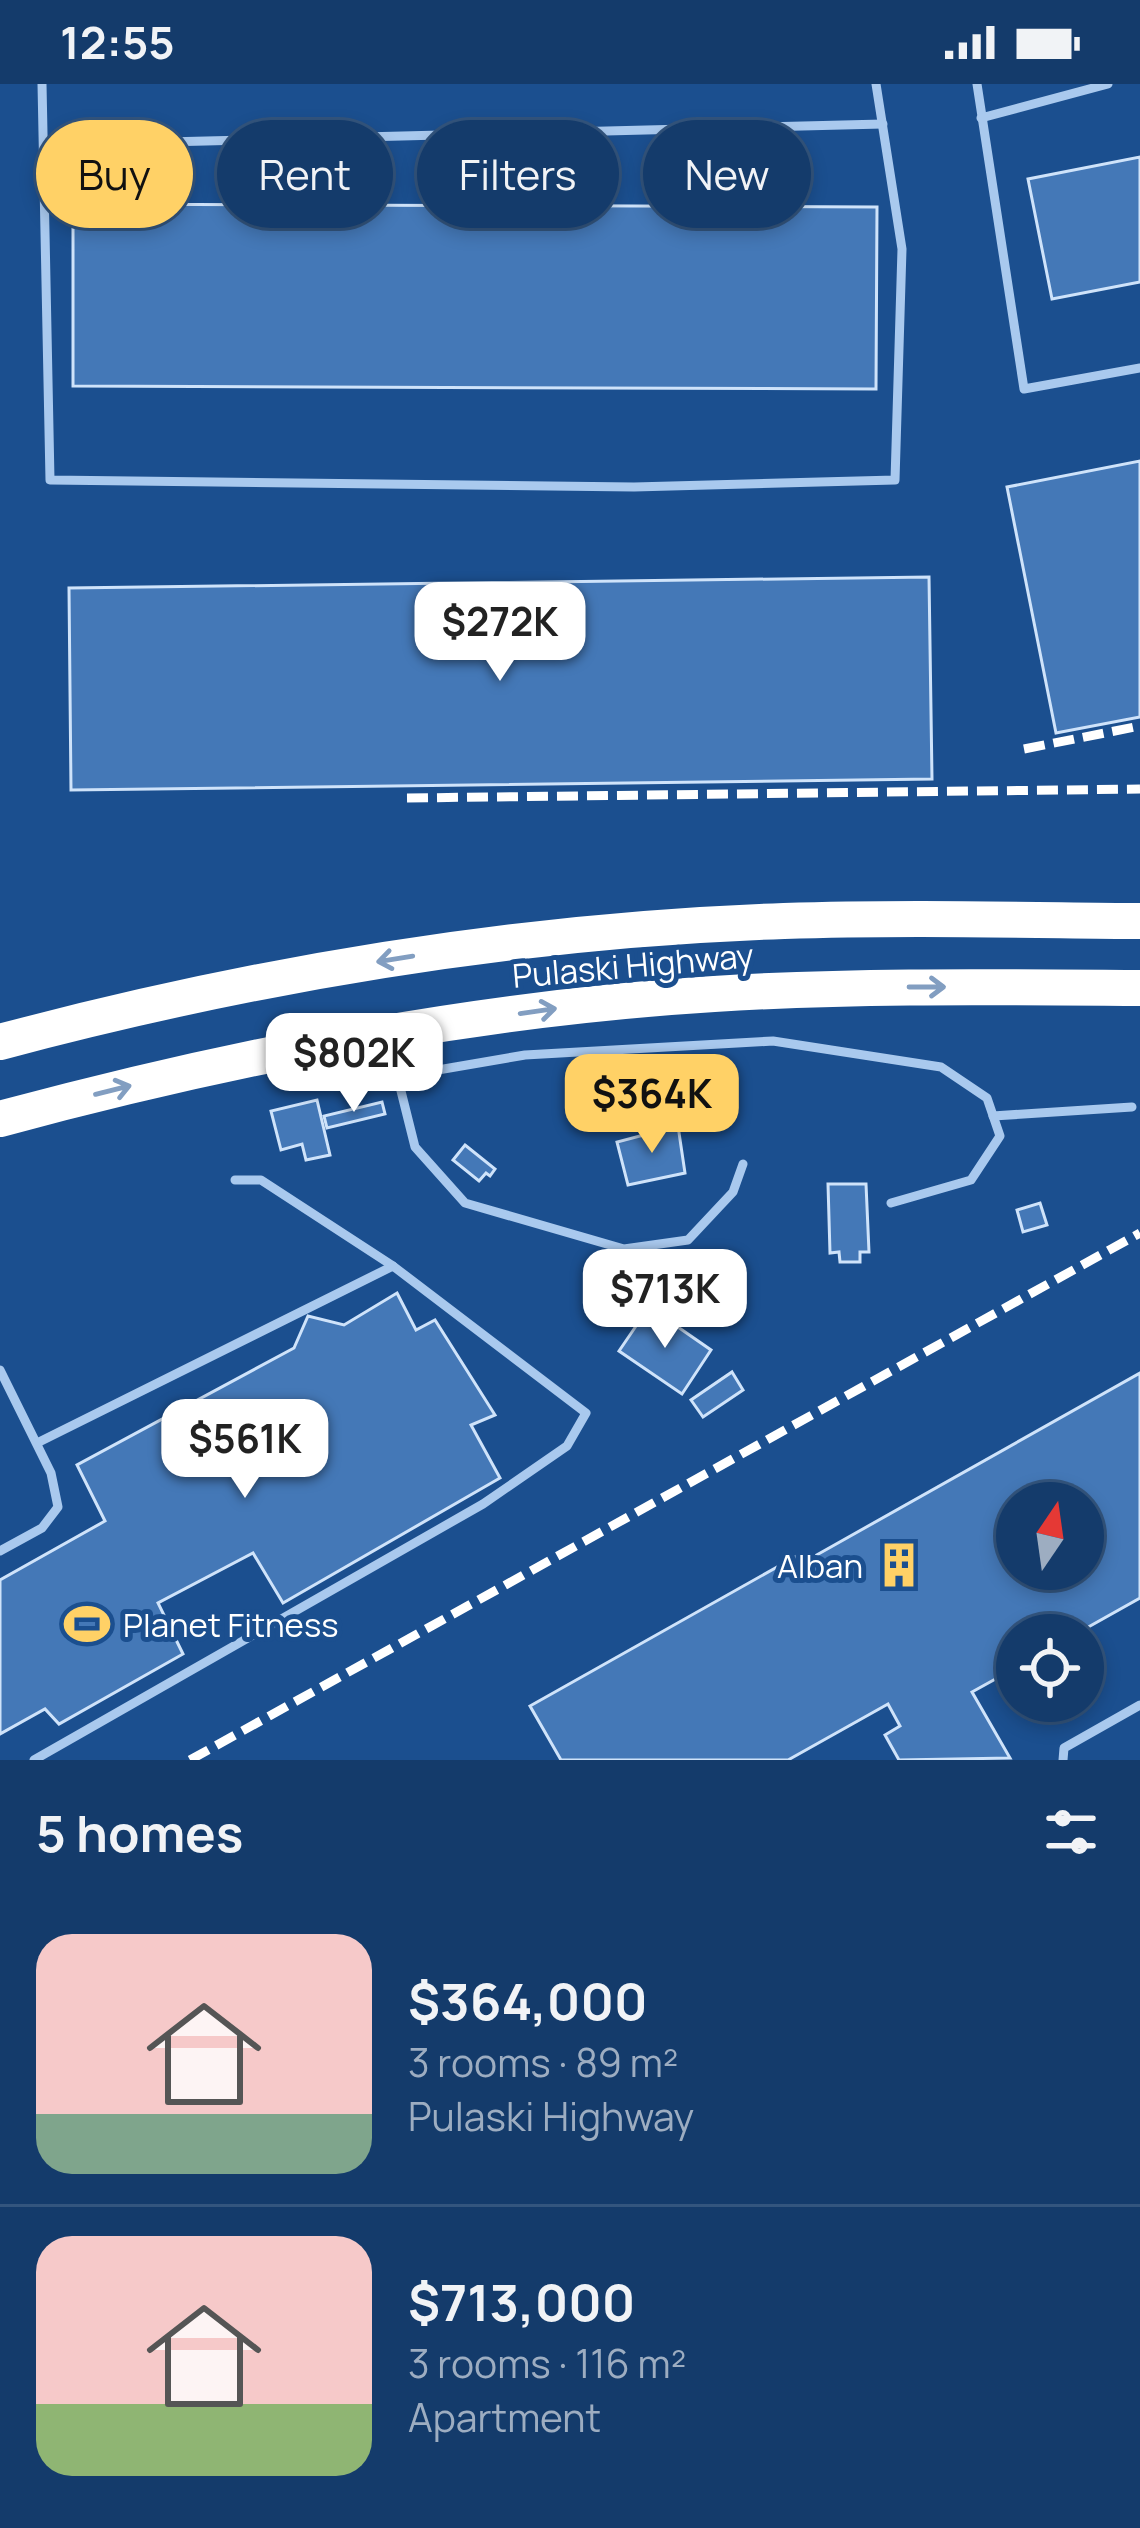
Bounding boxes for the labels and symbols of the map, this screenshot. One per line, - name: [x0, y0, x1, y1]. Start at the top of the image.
- pin: $272K: [416, 582, 584, 684]
- street label: Pulaski Highway: [510, 932, 756, 998]
- one-way arrow: [376, 948, 415, 971]
- one-way arrow: [907, 976, 946, 998]
- one-way arrow: [518, 999, 557, 1022]
- pin: $802K: [270, 1013, 438, 1115]
- pin: $364K: [568, 1054, 736, 1156]
- one-way arrow: [94, 1078, 132, 1100]
- pin: $713K: [581, 1249, 749, 1351]
- pin: $561K: [161, 1399, 329, 1501]
- north arrow: [996, 1482, 1104, 1590]
- building icon: Alban: [874, 1540, 924, 1590]
- place label: Alban: [777, 1543, 863, 1588]
- sports icon: Planet Fitness: [62, 1599, 112, 1649]
- place label: Planet Fitness: [123, 1602, 339, 1647]

